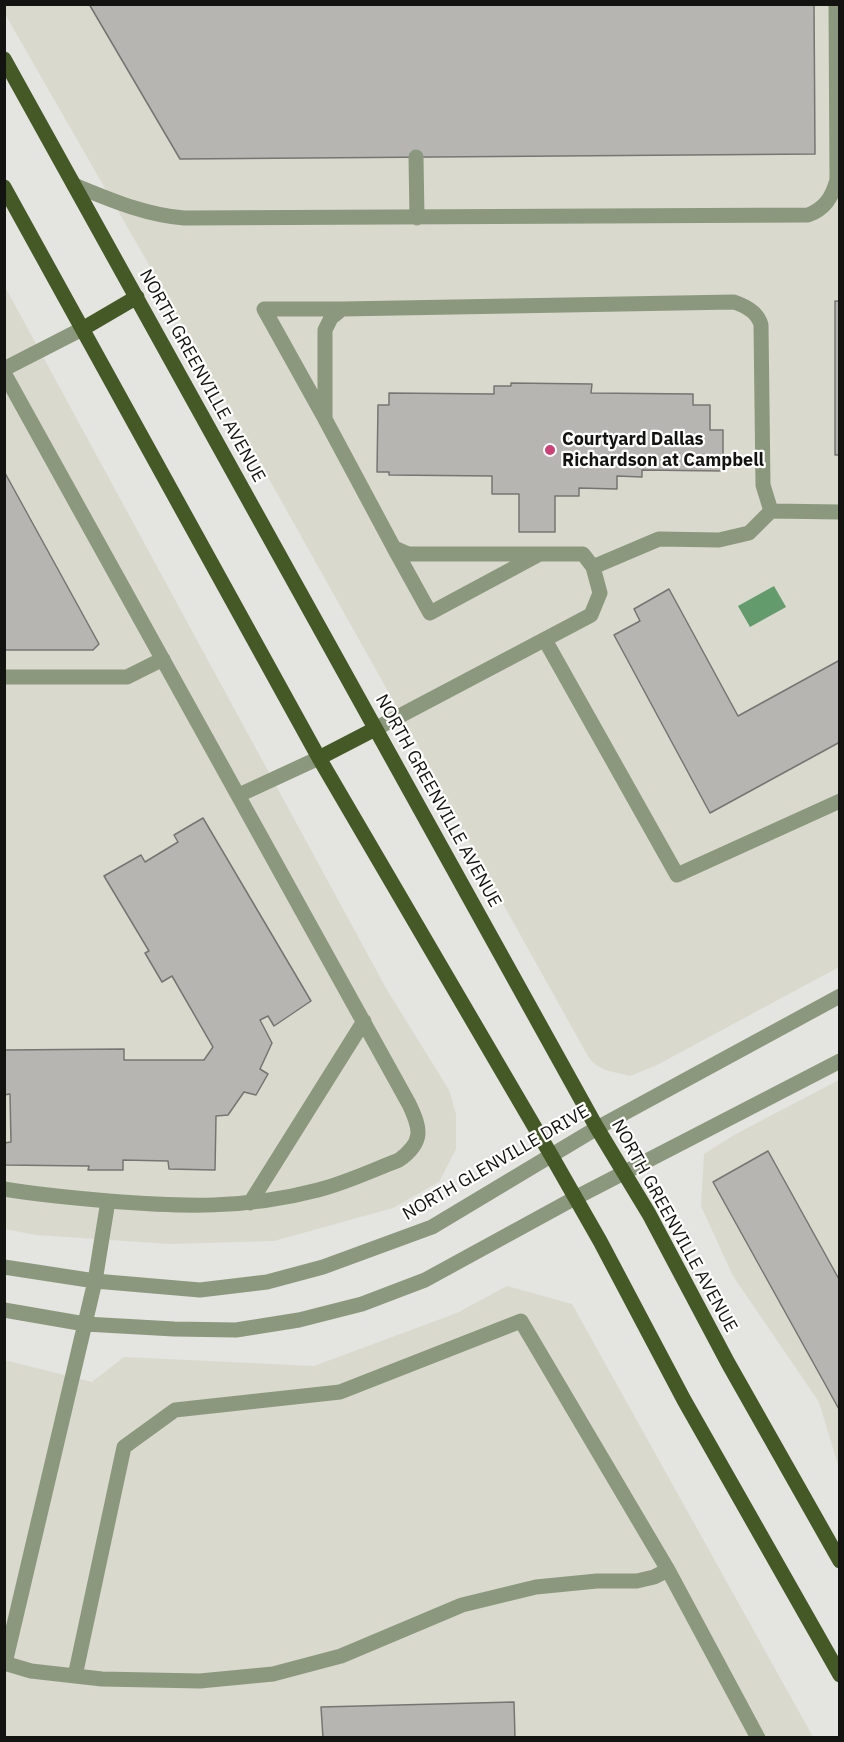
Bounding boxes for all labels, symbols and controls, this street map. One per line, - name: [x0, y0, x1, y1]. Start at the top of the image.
- street label: NORTH GREENVILLE AVENUE: [134, 266, 270, 486]
- place label: Courtyard Dallas Richardson at Campbell: [562, 429, 764, 472]
- marker: Courtyard Dallas Richardson at Campbell: [543, 443, 557, 457]
- street label: NORTH GREENVILLE AVENUE: [370, 691, 506, 911]
- street label: NORTH GLENVILLE DRIVE: [399, 1101, 593, 1225]
- street label: NORTH GREENVILLE AVENUE: [606, 1116, 742, 1336]

